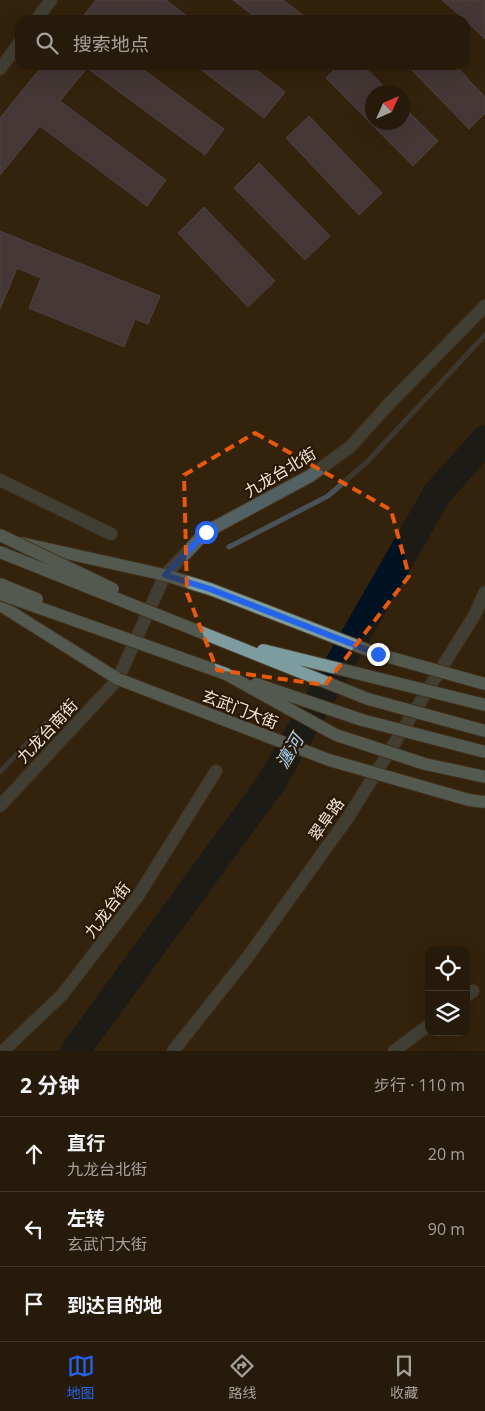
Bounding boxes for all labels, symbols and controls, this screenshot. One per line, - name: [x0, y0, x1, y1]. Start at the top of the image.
- search box: [15, 15, 470, 70]
- icon: search: [33, 29, 61, 57]
- text: 搜索地点: [73, 31, 149, 57]
- north arrow: [365, 85, 410, 130]
- street label: 九龙台北街: [240, 442, 320, 502]
- route start: [195, 521, 218, 544]
- route end: [367, 643, 390, 666]
- street label: 玄武门大街: [199, 684, 281, 734]
- street label: 九龙台南街: [12, 694, 82, 768]
- water label: 瀍河: [270, 727, 310, 773]
- street label: 翠阜路: [303, 793, 349, 845]
- street label: 九龙台街: [79, 878, 135, 942]
- map controls: [425, 946, 470, 1036]
- button: locate: [425, 946, 470, 991]
- button: layers: [425, 991, 470, 1036]
- text: 2 分钟: [20, 1071, 79, 1099]
- text: 步行 · 110 m: [374, 1074, 465, 1096]
- text: 直行: [67, 1130, 105, 1156]
- icon: ahead: [20, 1140, 48, 1168]
- text: 20 m: [428, 1143, 465, 1165]
- text: 九龙台北街: [67, 1158, 147, 1180]
- text: 左转: [67, 1205, 105, 1231]
- icon: left: [20, 1215, 48, 1243]
- text: 90 m: [428, 1218, 465, 1240]
- text: 玄武门大街: [67, 1233, 147, 1255]
- icon: arrive: [20, 1290, 48, 1318]
- text: 到达目的地: [67, 1292, 162, 1318]
- tab: 地图: [67, 1352, 95, 1402]
- tab: 路线: [228, 1352, 256, 1402]
- tab: 收藏: [390, 1352, 418, 1402]

